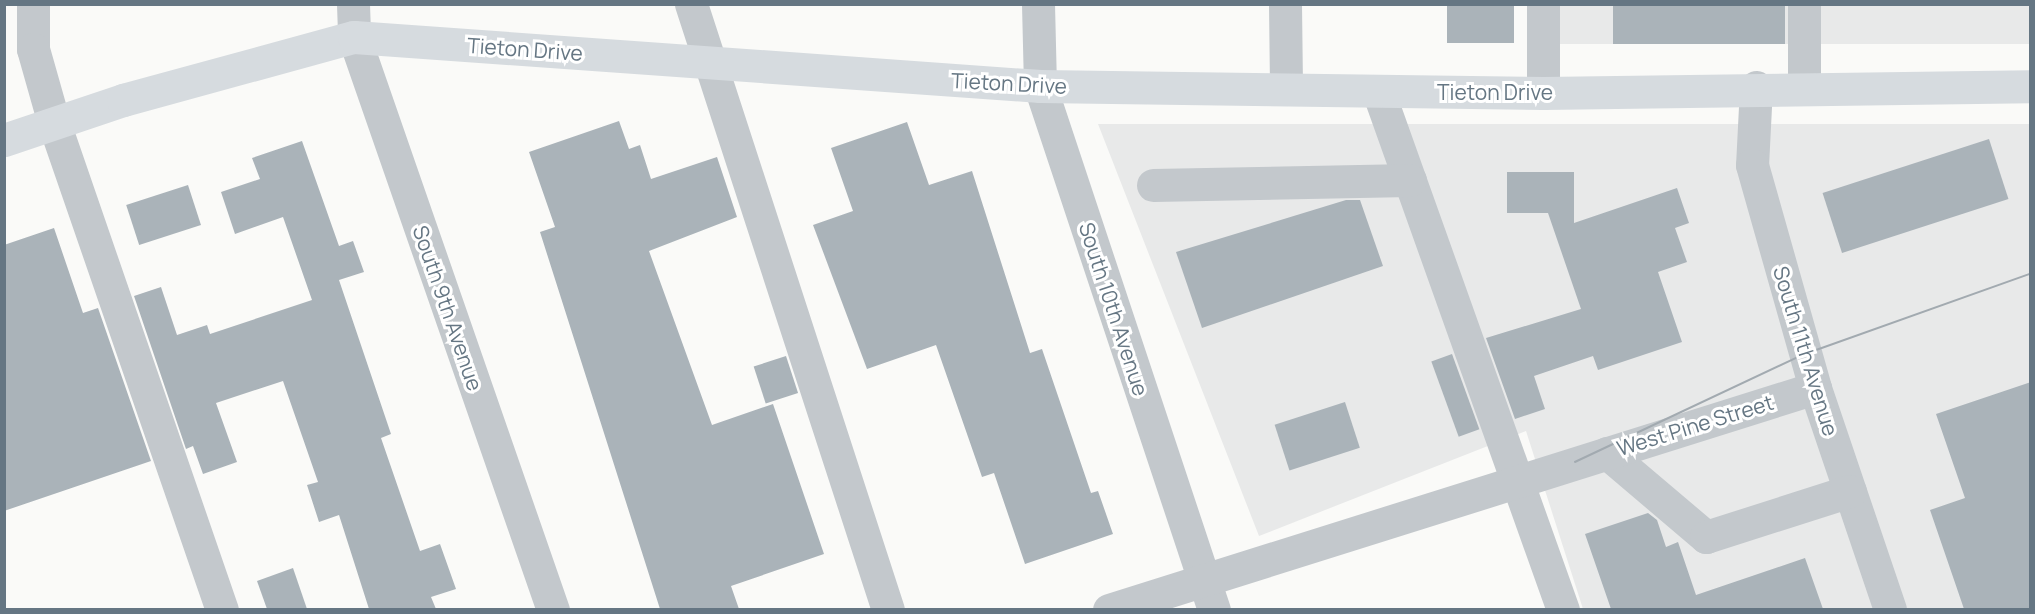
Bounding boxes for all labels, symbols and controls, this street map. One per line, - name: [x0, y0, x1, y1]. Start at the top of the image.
- street label: Tieton Drive: [466, 32, 584, 66]
- street label: Tieton Drive: [950, 67, 1068, 99]
- street label: Tieton Drive: [1437, 79, 1553, 105]
- street label: South 10th Avenue: [1074, 219, 1154, 399]
- street label: South 9th Avenue: [408, 222, 488, 394]
- street label: South 11th Avenue: [1768, 263, 1844, 439]
- street label: West Pine Street: [1614, 389, 1776, 461]

